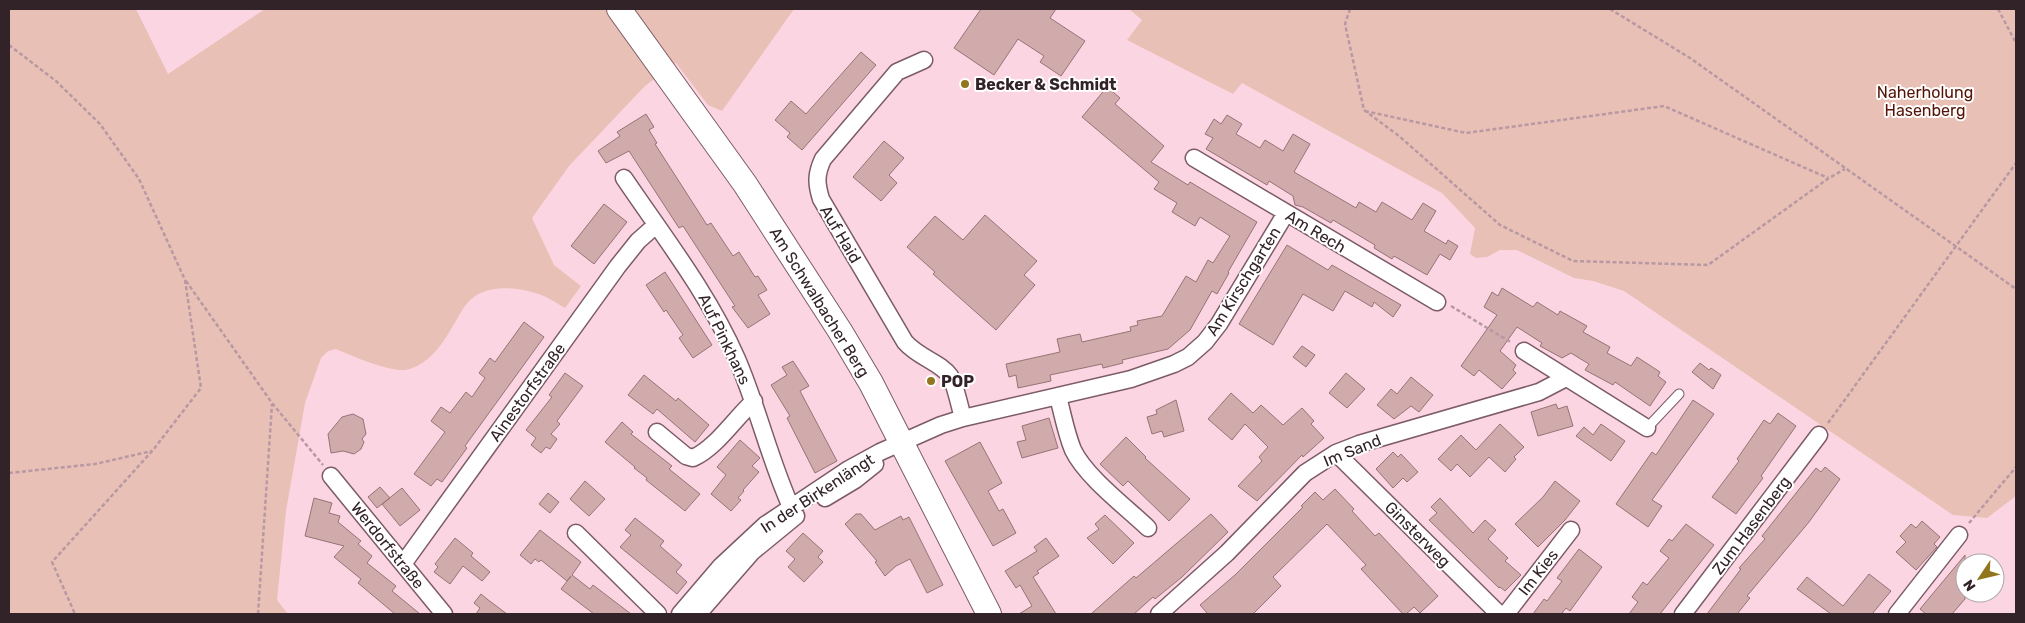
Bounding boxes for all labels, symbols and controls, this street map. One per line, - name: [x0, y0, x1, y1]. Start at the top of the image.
- place label: Becker & Schmidt: [975, 75, 1117, 94]
- marker: Becker & Schmidt: [959, 78, 971, 90]
- park label: Naherholung Hasenberg: [1877, 83, 1973, 120]
- street label: Auf Haid: [816, 202, 865, 266]
- street label: Am Rech: [1282, 206, 1349, 257]
- street label: Am Kirschgarten: [1202, 223, 1284, 339]
- street label: Am Schwalbacher Berg: [766, 224, 874, 381]
- street label: Auf Pinkhans: [694, 291, 755, 388]
- street label: Ainestorfstraße: [485, 339, 569, 445]
- place label: POP: [941, 372, 974, 391]
- marker: POP: [925, 375, 937, 387]
- street label: Im Sand: [1321, 430, 1384, 471]
- street label: In der Birkenlängt: [757, 450, 878, 537]
- street label: Zum Hasenberg: [1708, 472, 1795, 578]
- street label: Werdorfstraße: [347, 498, 428, 592]
- street label: Ginsterweg: [1381, 498, 1454, 571]
- street label: Im Kies: [1515, 546, 1562, 599]
- north arrow: [1955, 553, 2005, 603]
- text: N: [1960, 576, 1980, 594]

